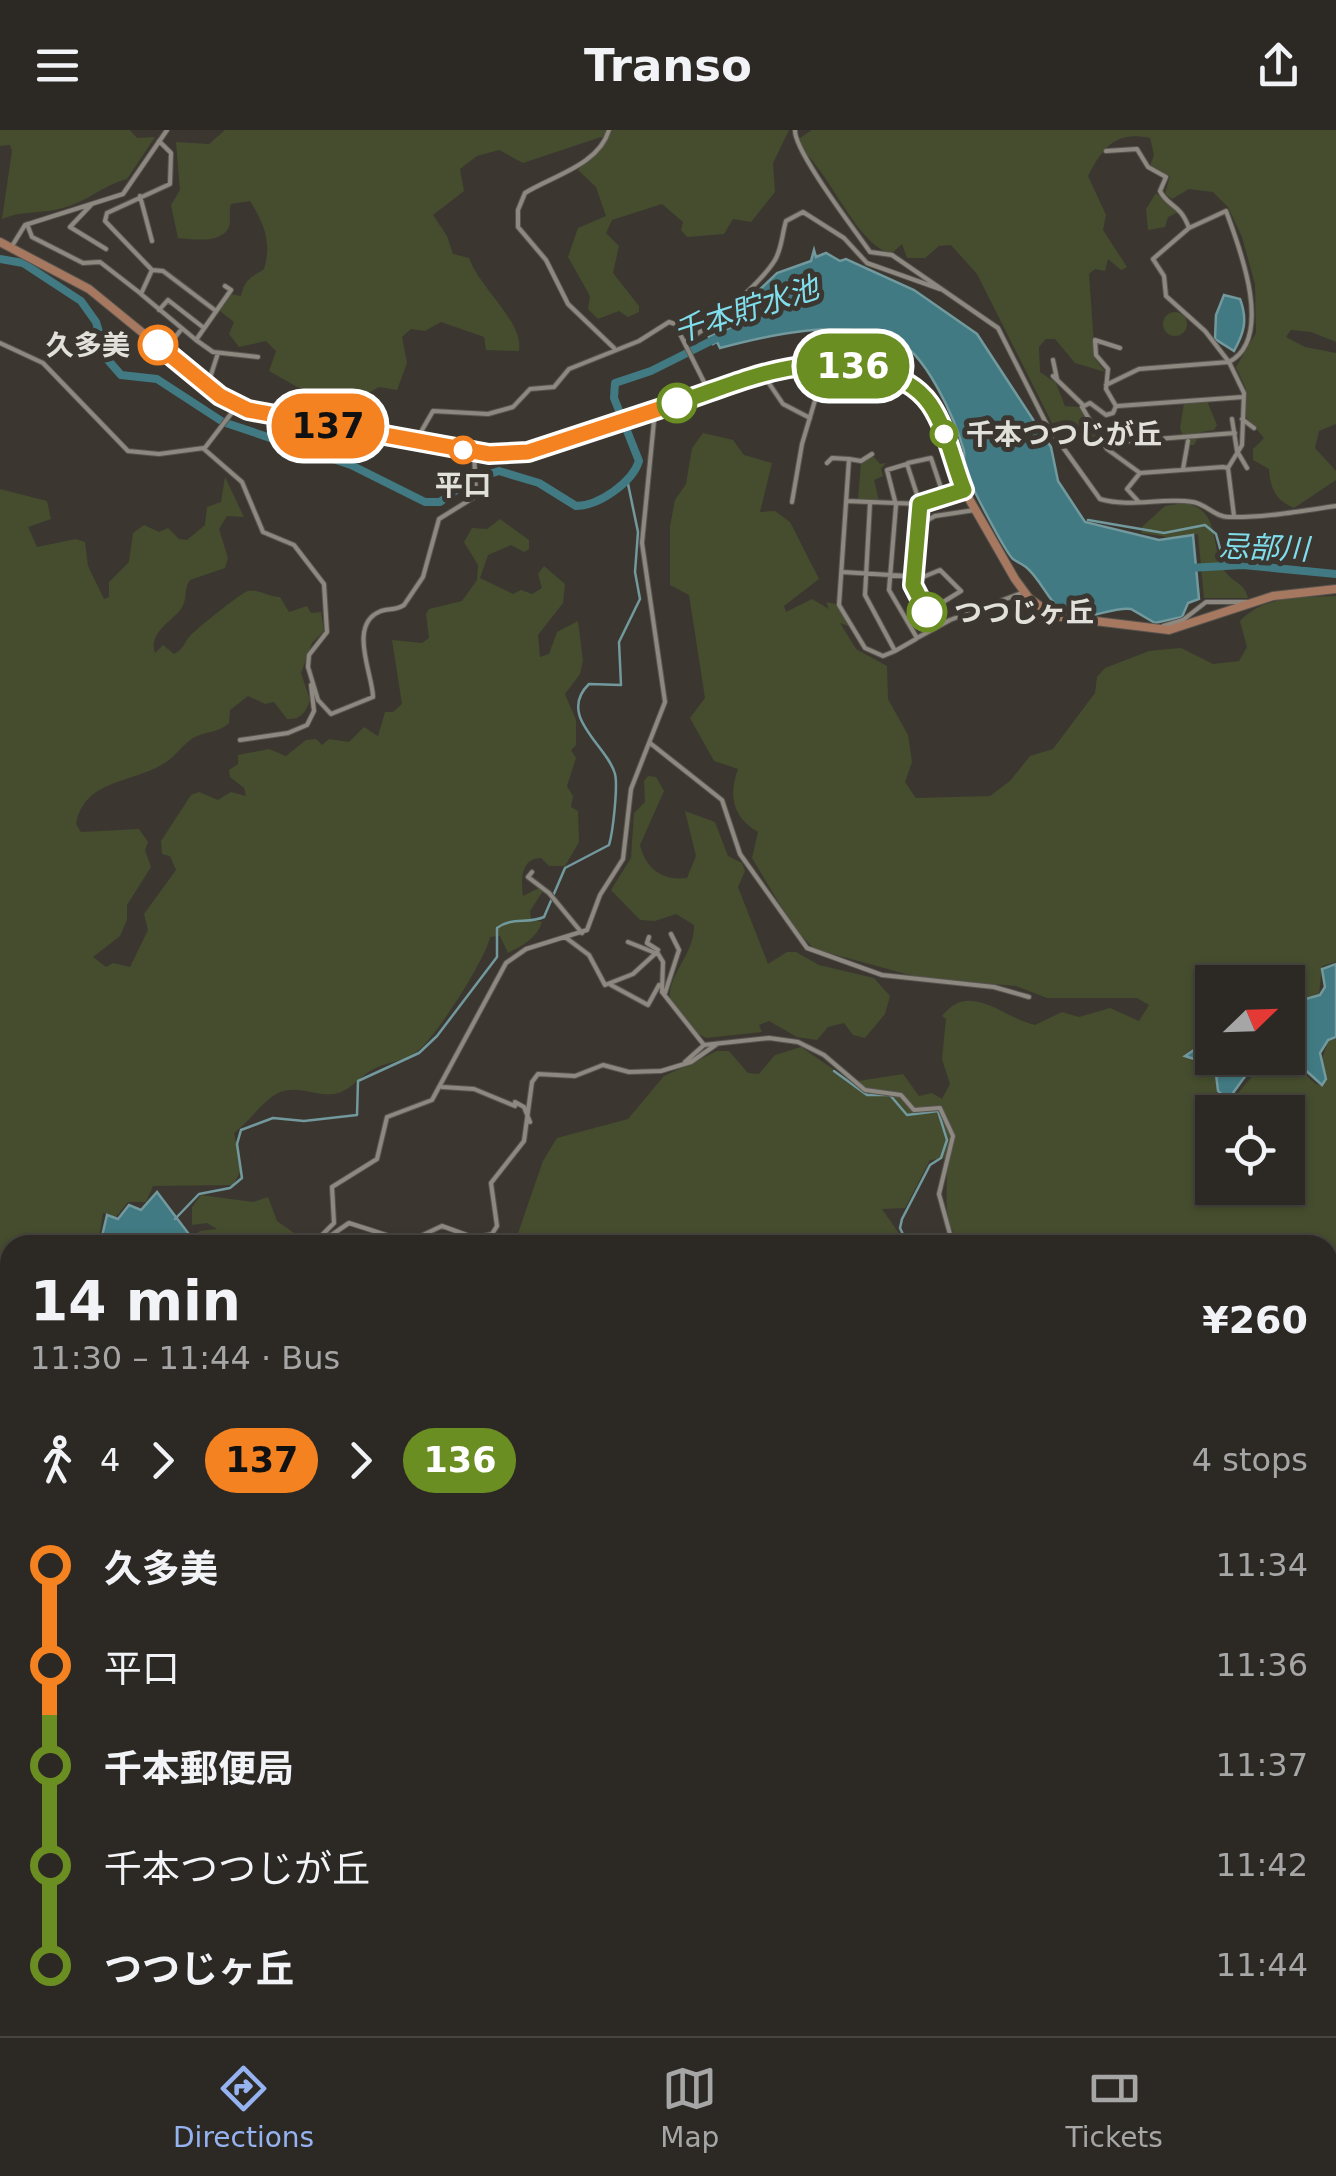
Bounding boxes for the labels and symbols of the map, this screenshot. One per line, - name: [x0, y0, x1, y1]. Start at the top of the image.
- water label: 千本貯水池: [669, 269, 825, 349]
- marker: 久多美: [139, 326, 177, 364]
- place label: 久多美: [46, 329, 130, 362]
- line badge: 136: [796, 334, 910, 398]
- unlabelled marker: [658, 384, 696, 422]
- line badge: 137: [270, 394, 386, 458]
- place label: 千本つつじが丘: [966, 418, 1162, 451]
- marker: 千本つつじが丘: [931, 421, 957, 447]
- marker: 平口: [450, 437, 476, 463]
- place label: 平口: [435, 469, 491, 502]
- water label: 忌部川: [1218, 528, 1313, 567]
- marker: つつじヶ丘: [908, 593, 946, 631]
- place label: つつじヶ丘: [954, 596, 1094, 629]
- north arrow: [1195, 965, 1305, 1075]

